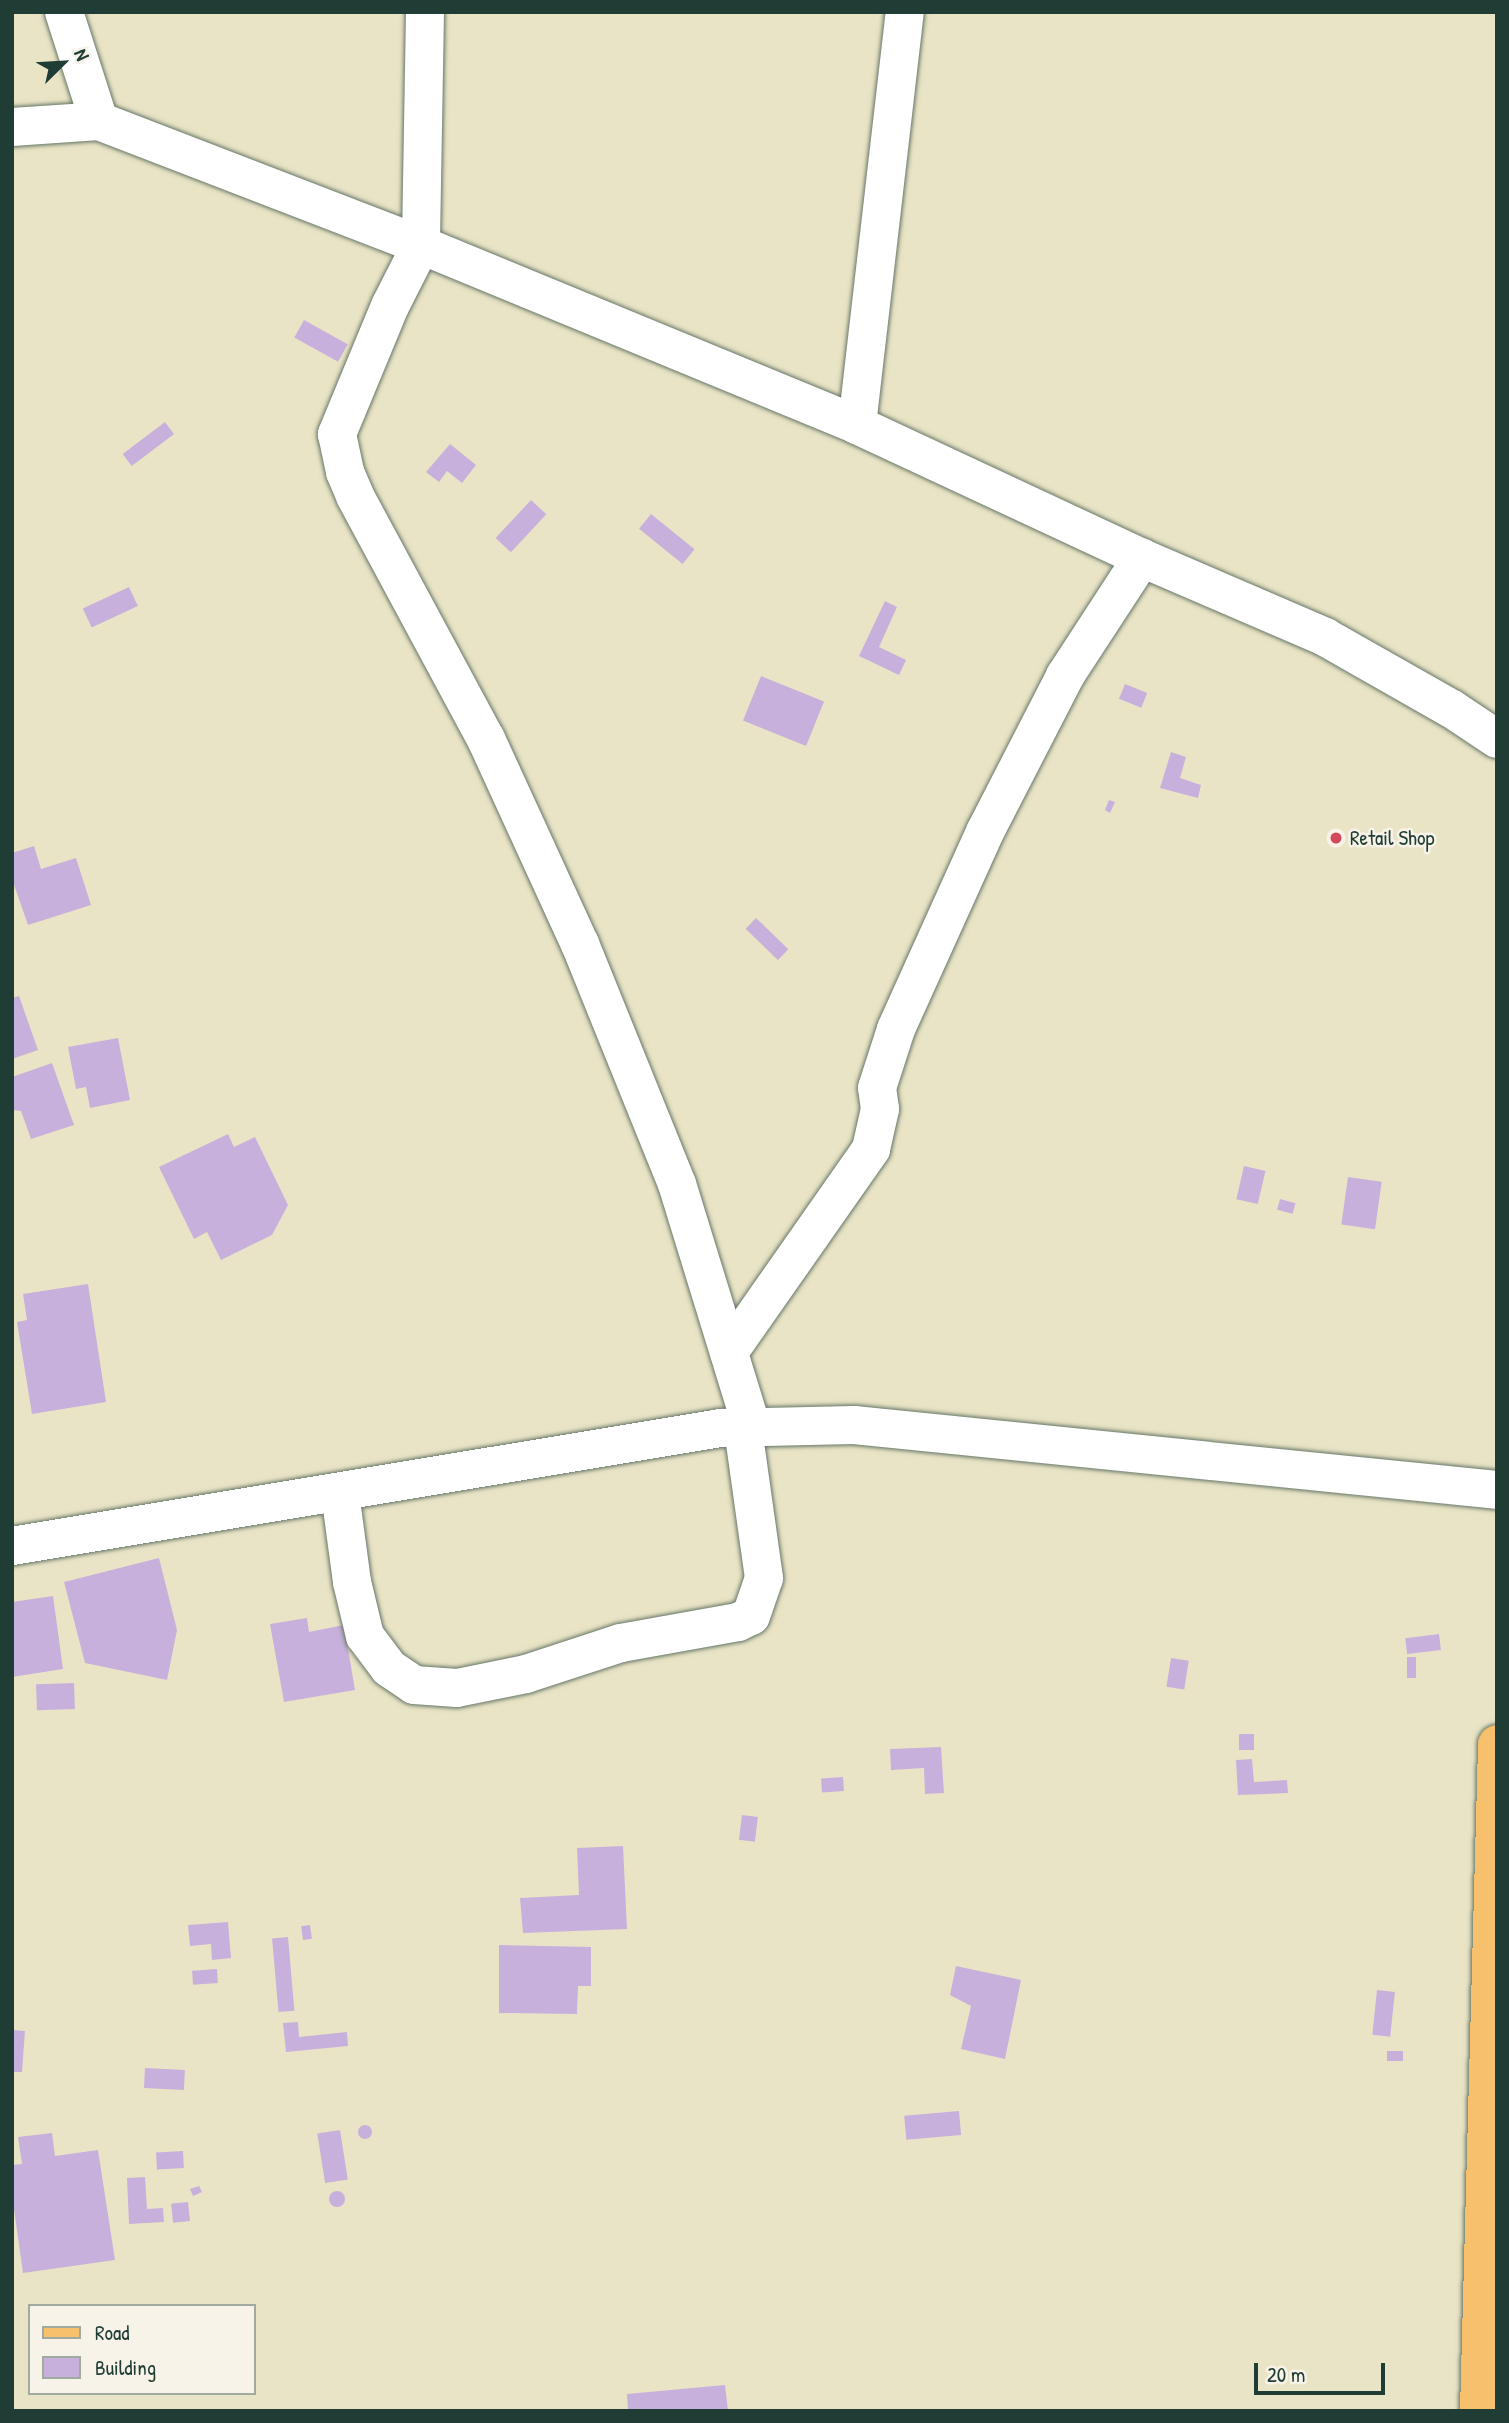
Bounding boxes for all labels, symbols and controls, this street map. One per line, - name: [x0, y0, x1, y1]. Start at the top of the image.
- north arrow: [28, 28, 98, 98]
- text: N: [68, 45, 96, 64]
- place label: Retail Shop: [1350, 825, 1434, 851]
- marker: Retail Shop: [1328, 830, 1344, 846]
- legend: [28, 2304, 256, 2395]
- text: Road: [95, 2318, 129, 2347]
- scale bar: [1257, 2350, 1388, 2394]
- text: Building: [95, 2353, 156, 2382]
- text: 20 m: [1267, 2360, 1305, 2389]

